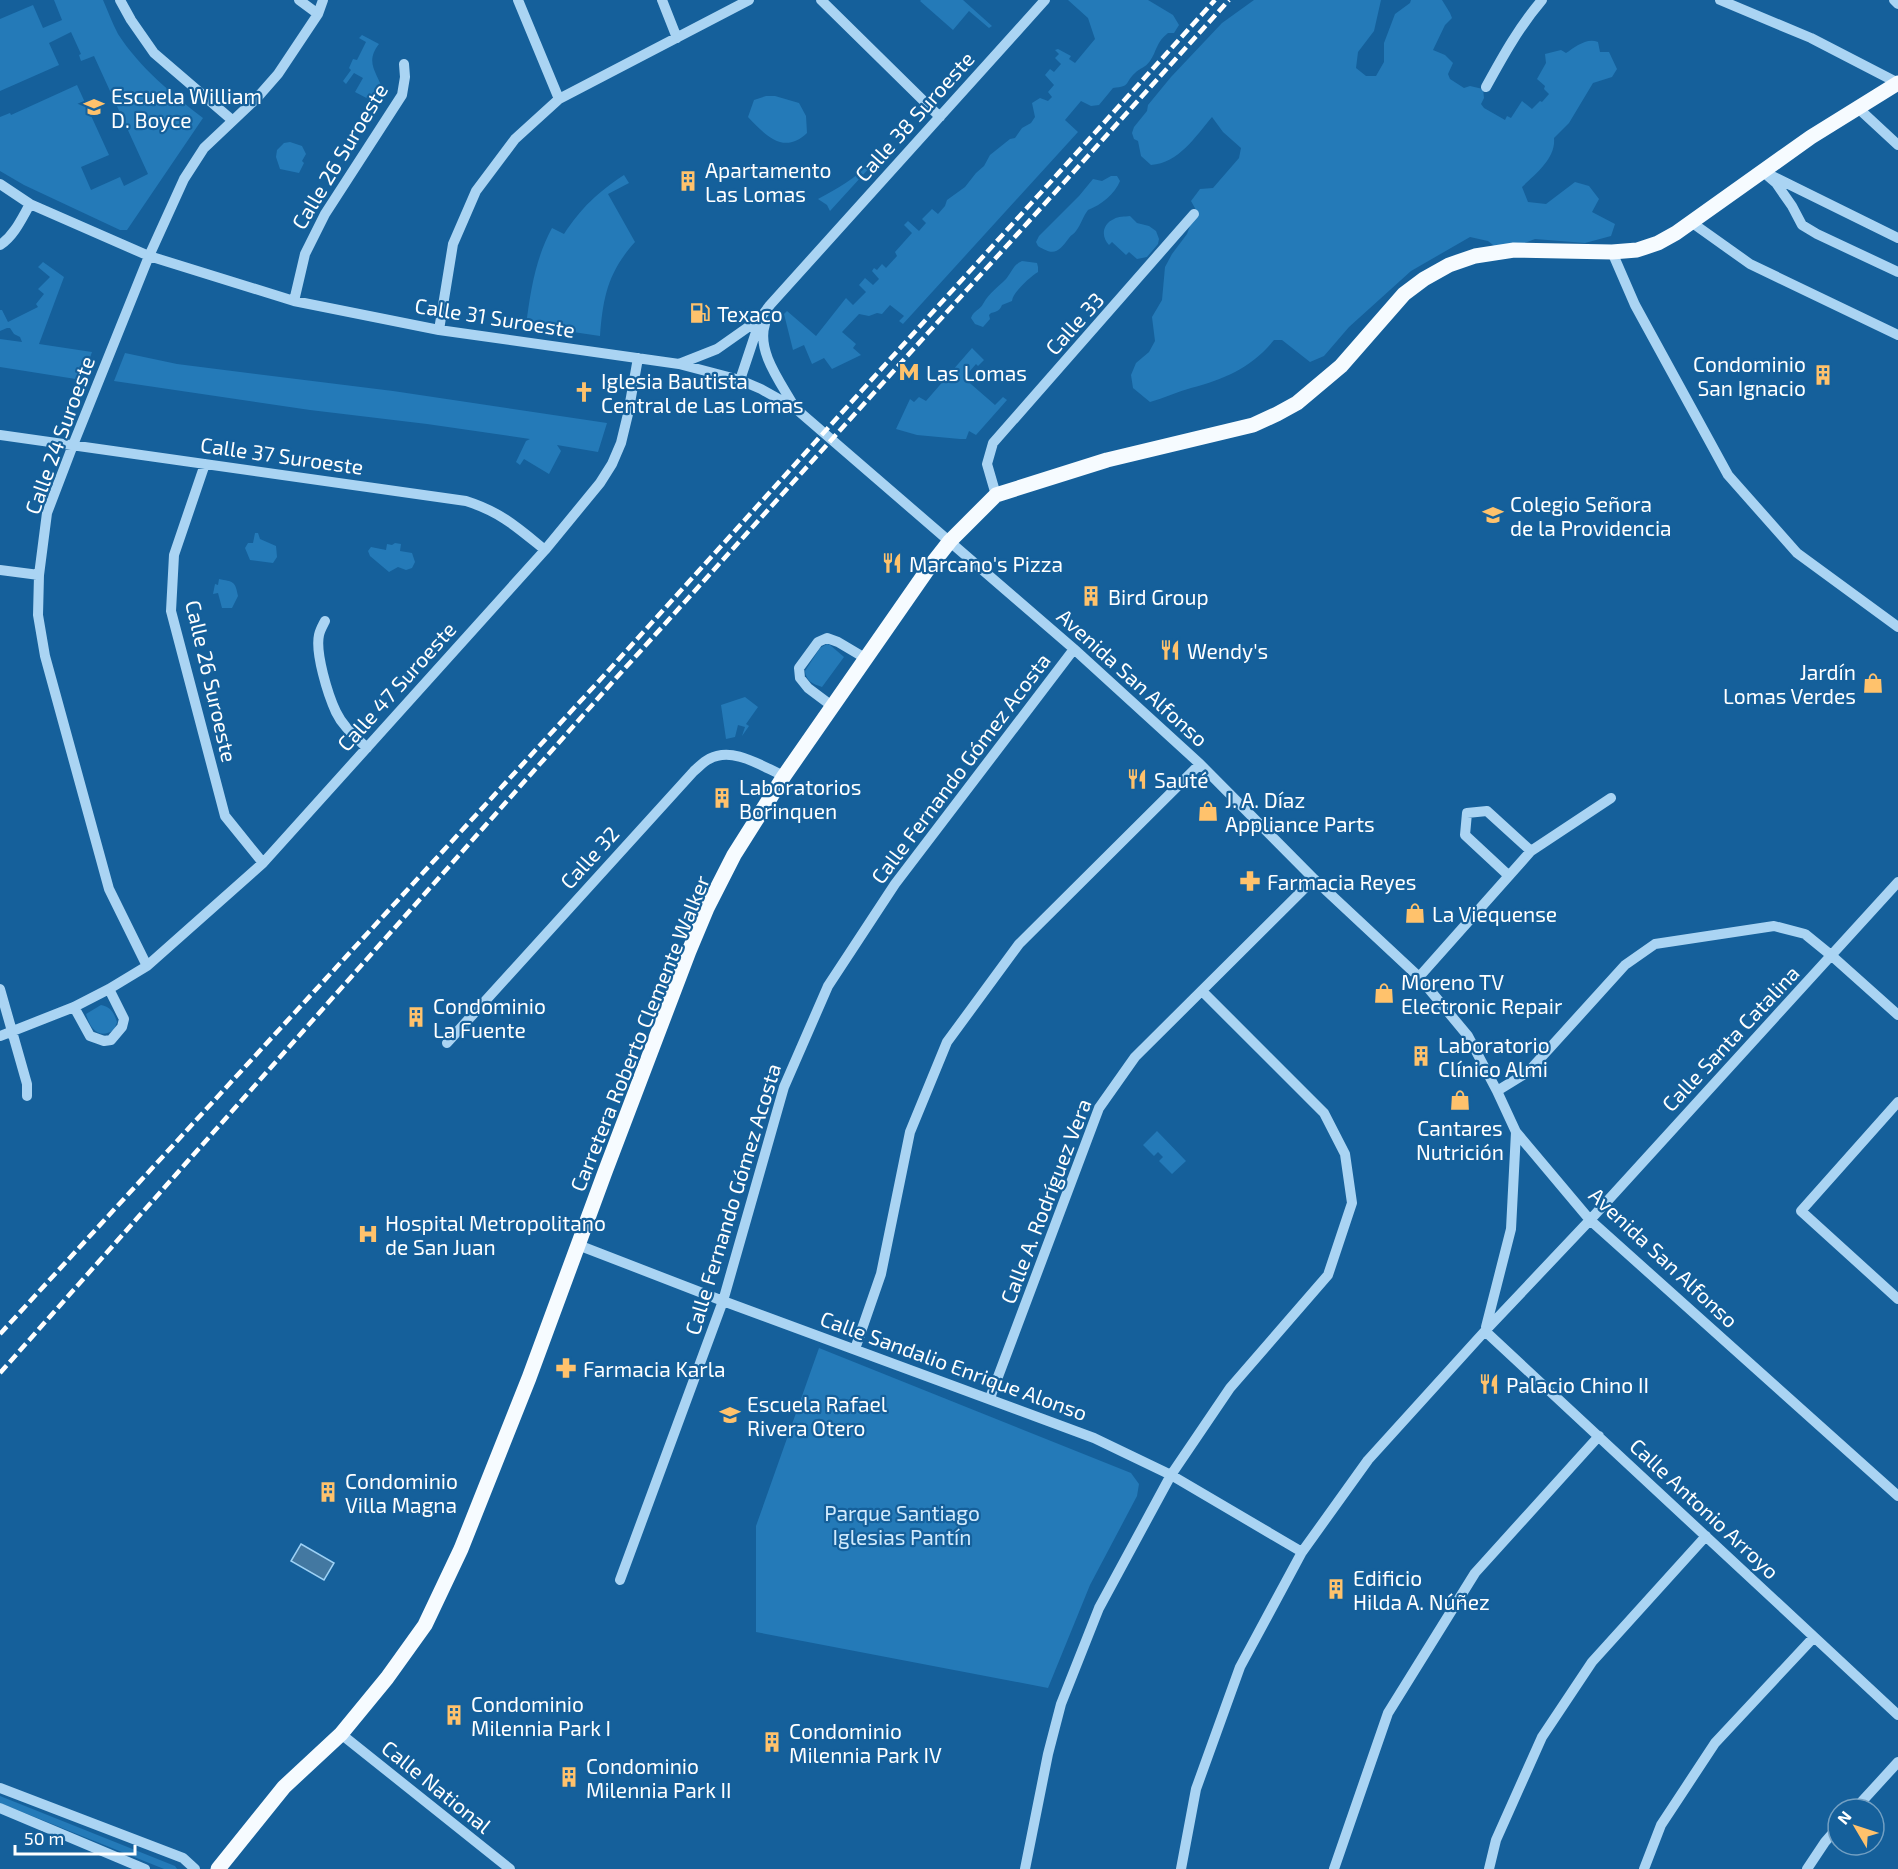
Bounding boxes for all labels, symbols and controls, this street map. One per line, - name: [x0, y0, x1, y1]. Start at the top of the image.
- street label: Calle 38 Suroeste: [849, 46, 979, 186]
- street label: Calle 26 Suroeste: [286, 79, 392, 233]
- place label: Escuela William D. Boyce: [111, 83, 262, 132]
- school or university icon: Escuela William D. Boyce: [82, 95, 106, 119]
- place label: Apartamento Las Lomas: [705, 157, 832, 206]
- building icon: Apartamento Las Lomas: [676, 169, 700, 193]
- street label: Calle 33: [1040, 287, 1108, 359]
- street label: Calle 31 Suroeste: [413, 292, 577, 342]
- fuel station icon: Texaco: [688, 301, 712, 325]
- place label: Texaco: [717, 301, 783, 326]
- place label: Condominio San Ignacio: [1693, 351, 1806, 400]
- street label: Calle 24 Suroeste: [19, 353, 99, 517]
- metro station icon: Las Lomas: [897, 360, 921, 384]
- place label: Las Lomas: [926, 360, 1027, 385]
- building icon: Condominio San Ignacio: [1811, 363, 1835, 387]
- place label: Iglesia Bautista Central de Las Lomas: [601, 368, 804, 417]
- church icon: Iglesia Bautista Central de Las Lomas: [572, 380, 596, 404]
- street label: Calle 37 Suroeste: [199, 431, 365, 479]
- place label: Colegio Señora de la Providencia: [1510, 491, 1672, 540]
- school or university icon: Colegio Señora de la Providencia: [1481, 503, 1505, 527]
- restaurant icon: Marcano's Pizza: [880, 551, 904, 575]
- place label: Marcano's Pizza: [909, 551, 1063, 576]
- building icon: Bird Group: [1079, 584, 1103, 608]
- place label: Bird Group: [1108, 584, 1209, 609]
- street label: Calle 26 Suroeste: [181, 598, 243, 764]
- street label: Avenida San Alfonso: [1053, 603, 1213, 751]
- street label: Calle 47 Suroeste: [331, 616, 461, 756]
- restaurant icon: Wendy's: [1158, 638, 1182, 662]
- place label: Wendy's: [1187, 638, 1268, 663]
- street label: Calle Fernando Gómez Acosta: [865, 648, 1055, 888]
- place label: Jardín Lomas Verdes: [1723, 659, 1856, 708]
- shop icon: Jardín Lomas Verdes: [1861, 671, 1885, 695]
- restaurant icon: Sauté: [1125, 767, 1149, 791]
- place label: Sauté: [1154, 767, 1209, 792]
- place label: Laboratorios Borinquen: [739, 774, 861, 823]
- building icon: Laboratorios Borinquen: [710, 786, 734, 810]
- place label: J. A. Díaz Appliance Parts: [1225, 787, 1375, 836]
- shop icon: J. A. Díaz Appliance Parts: [1196, 799, 1220, 823]
- street label: Calle 32: [554, 821, 624, 893]
- pharmacy icon: Farmacia Reyes: [1238, 869, 1262, 893]
- place label: Farmacia Reyes: [1267, 869, 1416, 894]
- street label: Carretera Roberto Clemente Walker: [564, 871, 714, 1195]
- shop icon: La Viequense: [1403, 901, 1427, 925]
- place label: La Viequense: [1432, 901, 1557, 926]
- street label: Calle Santa Catalina: [1656, 960, 1804, 1116]
- place label: Moreno TV Electronic Repair: [1401, 969, 1563, 1018]
- shop icon: Moreno TV Electronic Repair: [1372, 981, 1396, 1005]
- place label: Condominio La Fuente: [433, 993, 546, 1042]
- building icon: Condominio La Fuente: [404, 1005, 428, 1029]
- place label: Laboratorio Clínico Almi: [1438, 1032, 1550, 1081]
- building icon: Laboratorio Clínico Almi: [1409, 1044, 1433, 1068]
- street label: Calle Fernando Gómez Acosta: [679, 1060, 785, 1338]
- shop icon: Cantares Nutrición: [1448, 1088, 1472, 1112]
- street label: Calle A. Rodríguez Vera: [994, 1095, 1096, 1307]
- place label: Cantares Nutrición: [1416, 1115, 1504, 1164]
- street label: Avenida San Alfonso: [1585, 1182, 1743, 1332]
- place label: Hospital Metropolitano de San Juan: [385, 1210, 606, 1259]
- hospital icon: Hospital Metropolitano de San Juan: [356, 1222, 380, 1246]
- street label: Calle Sandalio Enrique Alonso: [817, 1305, 1091, 1425]
- pharmacy icon: Farmacia Karla: [554, 1356, 578, 1380]
- place label: Farmacia Karla: [583, 1356, 726, 1381]
- restaurant icon: Palacio Chino II: [1477, 1372, 1501, 1396]
- place label: Palacio Chino II: [1506, 1372, 1649, 1397]
- place label: Escuela Rafael Rivera Otero: [747, 1391, 888, 1440]
- school or university icon: Escuela Rafael Rivera Otero: [718, 1403, 742, 1427]
- street label: Calle Antonio Arroyo: [1625, 1433, 1785, 1583]
- place label: Condominio Villa Magna: [345, 1468, 458, 1517]
- building icon: Condominio Villa Magna: [316, 1480, 340, 1504]
- park label: Parque Santiago Iglesias Pantín: [824, 1500, 980, 1549]
- place label: Edificio Hilda A. Núñez: [1353, 1565, 1490, 1614]
- building icon: Edificio Hilda A. Núñez: [1324, 1577, 1348, 1601]
- place label: Condominio Milennia Park I: [471, 1691, 611, 1740]
- building icon: Condominio Milennia Park I: [442, 1703, 466, 1727]
- place label: Condominio Milennia Park IV: [789, 1718, 942, 1767]
- building icon: Condominio Milennia Park IV: [760, 1730, 784, 1754]
- street label: Calle National: [377, 1734, 497, 1838]
- place label: Condominio Milennia Park II: [586, 1753, 731, 1802]
- building icon: Condominio Milennia Park II: [557, 1765, 581, 1789]
- north arrow: [1826, 1797, 1886, 1857]
- text: N: [1833, 1807, 1855, 1828]
- scale bar: [15, 1818, 135, 1856]
- text: 50 m: [24, 1827, 64, 1849]

